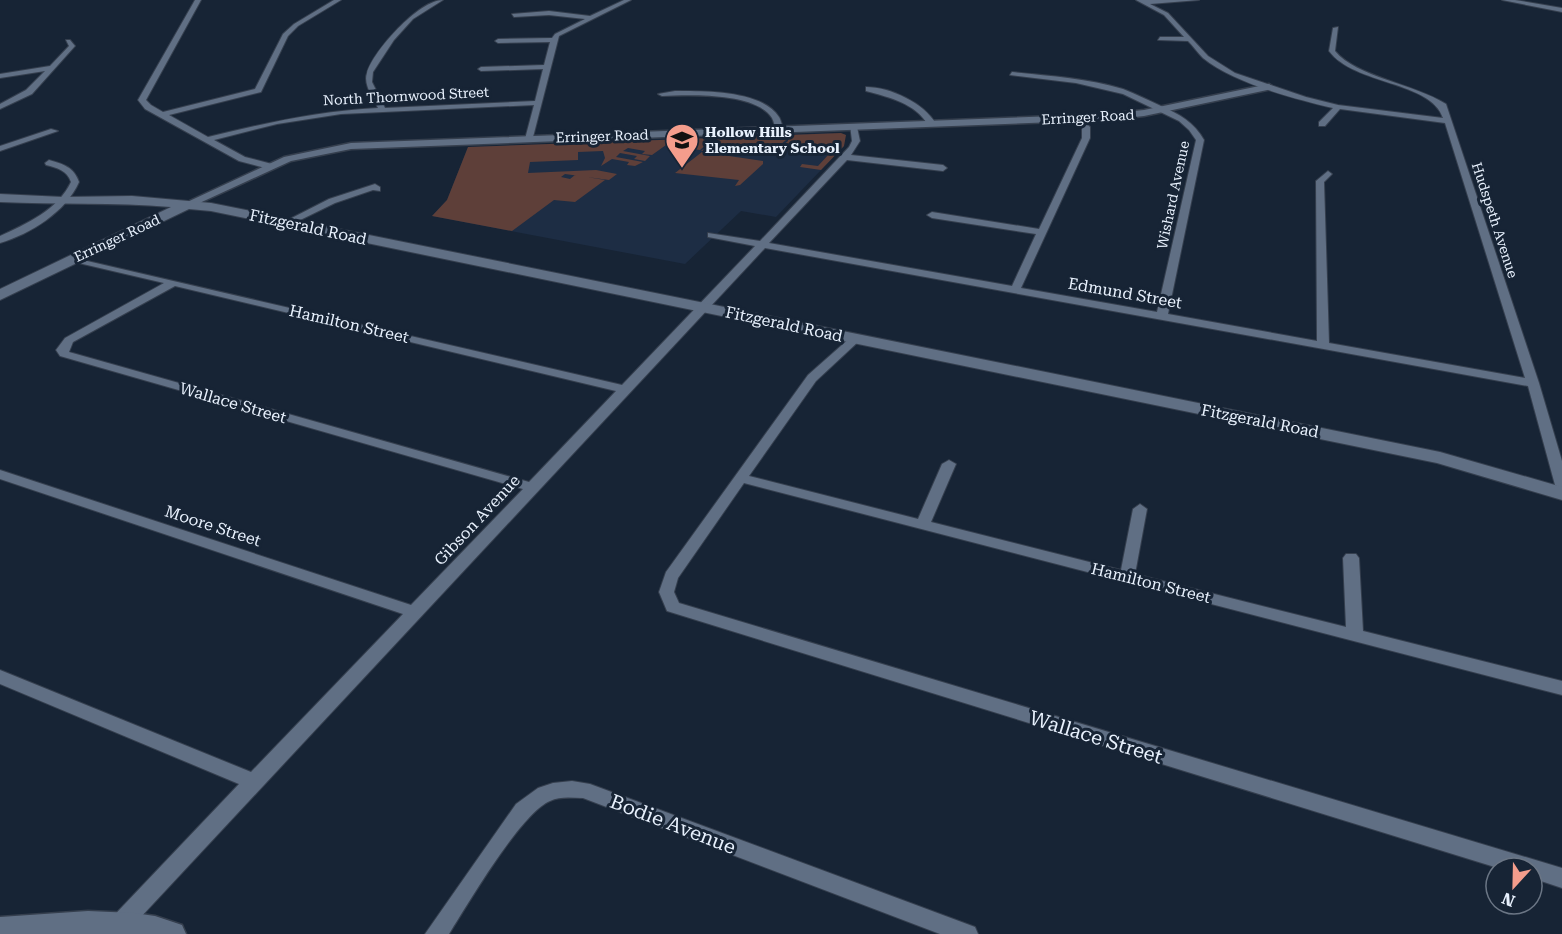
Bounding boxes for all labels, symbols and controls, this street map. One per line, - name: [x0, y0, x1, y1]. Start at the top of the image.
- street label: North Thornwood Street: [323, 84, 489, 108]
- street label: Erringer Road: [1041, 107, 1135, 127]
- school or university icon: Hollow Hills Elementary School: [664, 122, 700, 169]
- place label: Hollow Hills Elementary School: [705, 124, 840, 156]
- street label: Erringer Road: [555, 126, 649, 146]
- street label: Wishard Avenue: [1154, 139, 1192, 251]
- street label: Hudspeth Avenue: [1469, 160, 1521, 280]
- street label: Fitzgerald Road: [248, 205, 368, 249]
- street label: Erringer Road: [71, 211, 163, 265]
- street label: Edmund Street: [1066, 274, 1184, 312]
- street label: Hamilton Street: [287, 301, 411, 347]
- street label: Fitzgerald Road: [724, 302, 844, 346]
- street label: Wallace Street: [177, 379, 289, 427]
- street label: Fitzgerald Road: [1200, 400, 1320, 442]
- street label: Gibson Avenue: [430, 471, 524, 569]
- street label: Moore Street: [163, 502, 263, 550]
- street label: Hamilton Street: [1089, 559, 1213, 607]
- street label: Wallace Street: [1027, 705, 1166, 769]
- street label: Bodie Avenue: [607, 789, 739, 859]
- north arrow: [1484, 856, 1544, 916]
- text: N: [1499, 888, 1518, 911]

